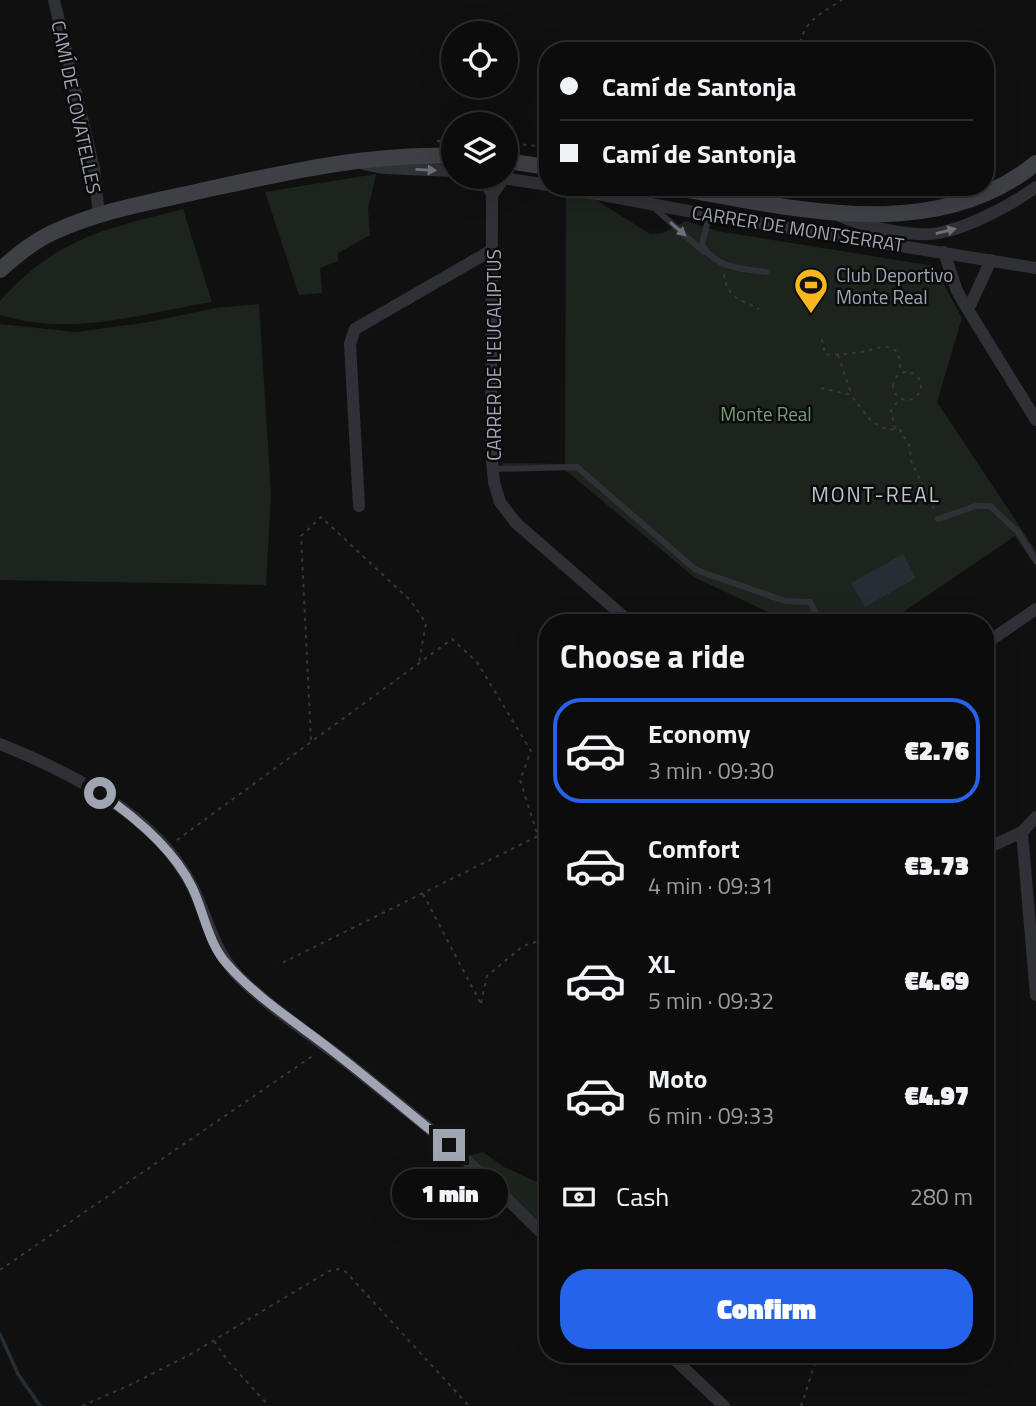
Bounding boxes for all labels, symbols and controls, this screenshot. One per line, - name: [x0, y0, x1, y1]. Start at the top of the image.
- street label: CAMÍ DE COVATELLES: [44, 18, 110, 196]
- map controls: [441, 21, 518, 189]
- button: locate: [441, 21, 518, 98]
- text: Camí de Santonja: [602, 67, 796, 106]
- button: layers: [441, 112, 518, 189]
- text: Camí de Santonja: [602, 134, 796, 173]
- one-way arrow: [415, 164, 437, 175]
- street label: CARRER DE MONTSERRAT: [690, 197, 906, 259]
- one-way arrow: [669, 221, 687, 237]
- one-way arrow: [936, 225, 958, 236]
- street label: CARRER DE L'EUCALIPTUS: [479, 249, 508, 461]
- place label: Club Deportivo Monte Real: [836, 260, 953, 311]
- sports icon: Club Deportivo Monte Real: [792, 266, 830, 315]
- park label: Monte Real: [720, 399, 812, 428]
- district label: MONT-REAL: [811, 478, 941, 510]
- text: Choose a ride: [560, 632, 745, 680]
- text: Economy: [648, 714, 750, 753]
- icon: car: [564, 719, 627, 782]
- text: €2.76: [904, 731, 969, 770]
- text: 3 min · 09:30: [648, 753, 774, 788]
- route start: [84, 777, 116, 809]
- text: Comfort: [648, 829, 740, 868]
- icon: car: [564, 834, 627, 897]
- text: €3.73: [904, 846, 969, 885]
- text: 4 min · 09:31: [648, 868, 774, 903]
- text: XL: [648, 944, 675, 983]
- icon: car: [564, 949, 627, 1012]
- text: €4.69: [904, 961, 969, 1000]
- text: 5 min · 09:32: [648, 983, 774, 1018]
- text: Moto: [648, 1059, 707, 1098]
- icon: car: [564, 1064, 627, 1127]
- text: €4.97: [904, 1076, 969, 1115]
- text: 6 min · 09:33: [648, 1098, 774, 1133]
- route end: [433, 1129, 465, 1161]
- callout: 1 min: [391, 1170, 507, 1218]
- text: 1 min: [421, 1176, 479, 1211]
- text: Cash: [616, 1177, 669, 1216]
- icon: cash: [560, 1178, 598, 1216]
- text: 280 m: [910, 1179, 973, 1214]
- button: Confirm: [560, 1269, 973, 1349]

